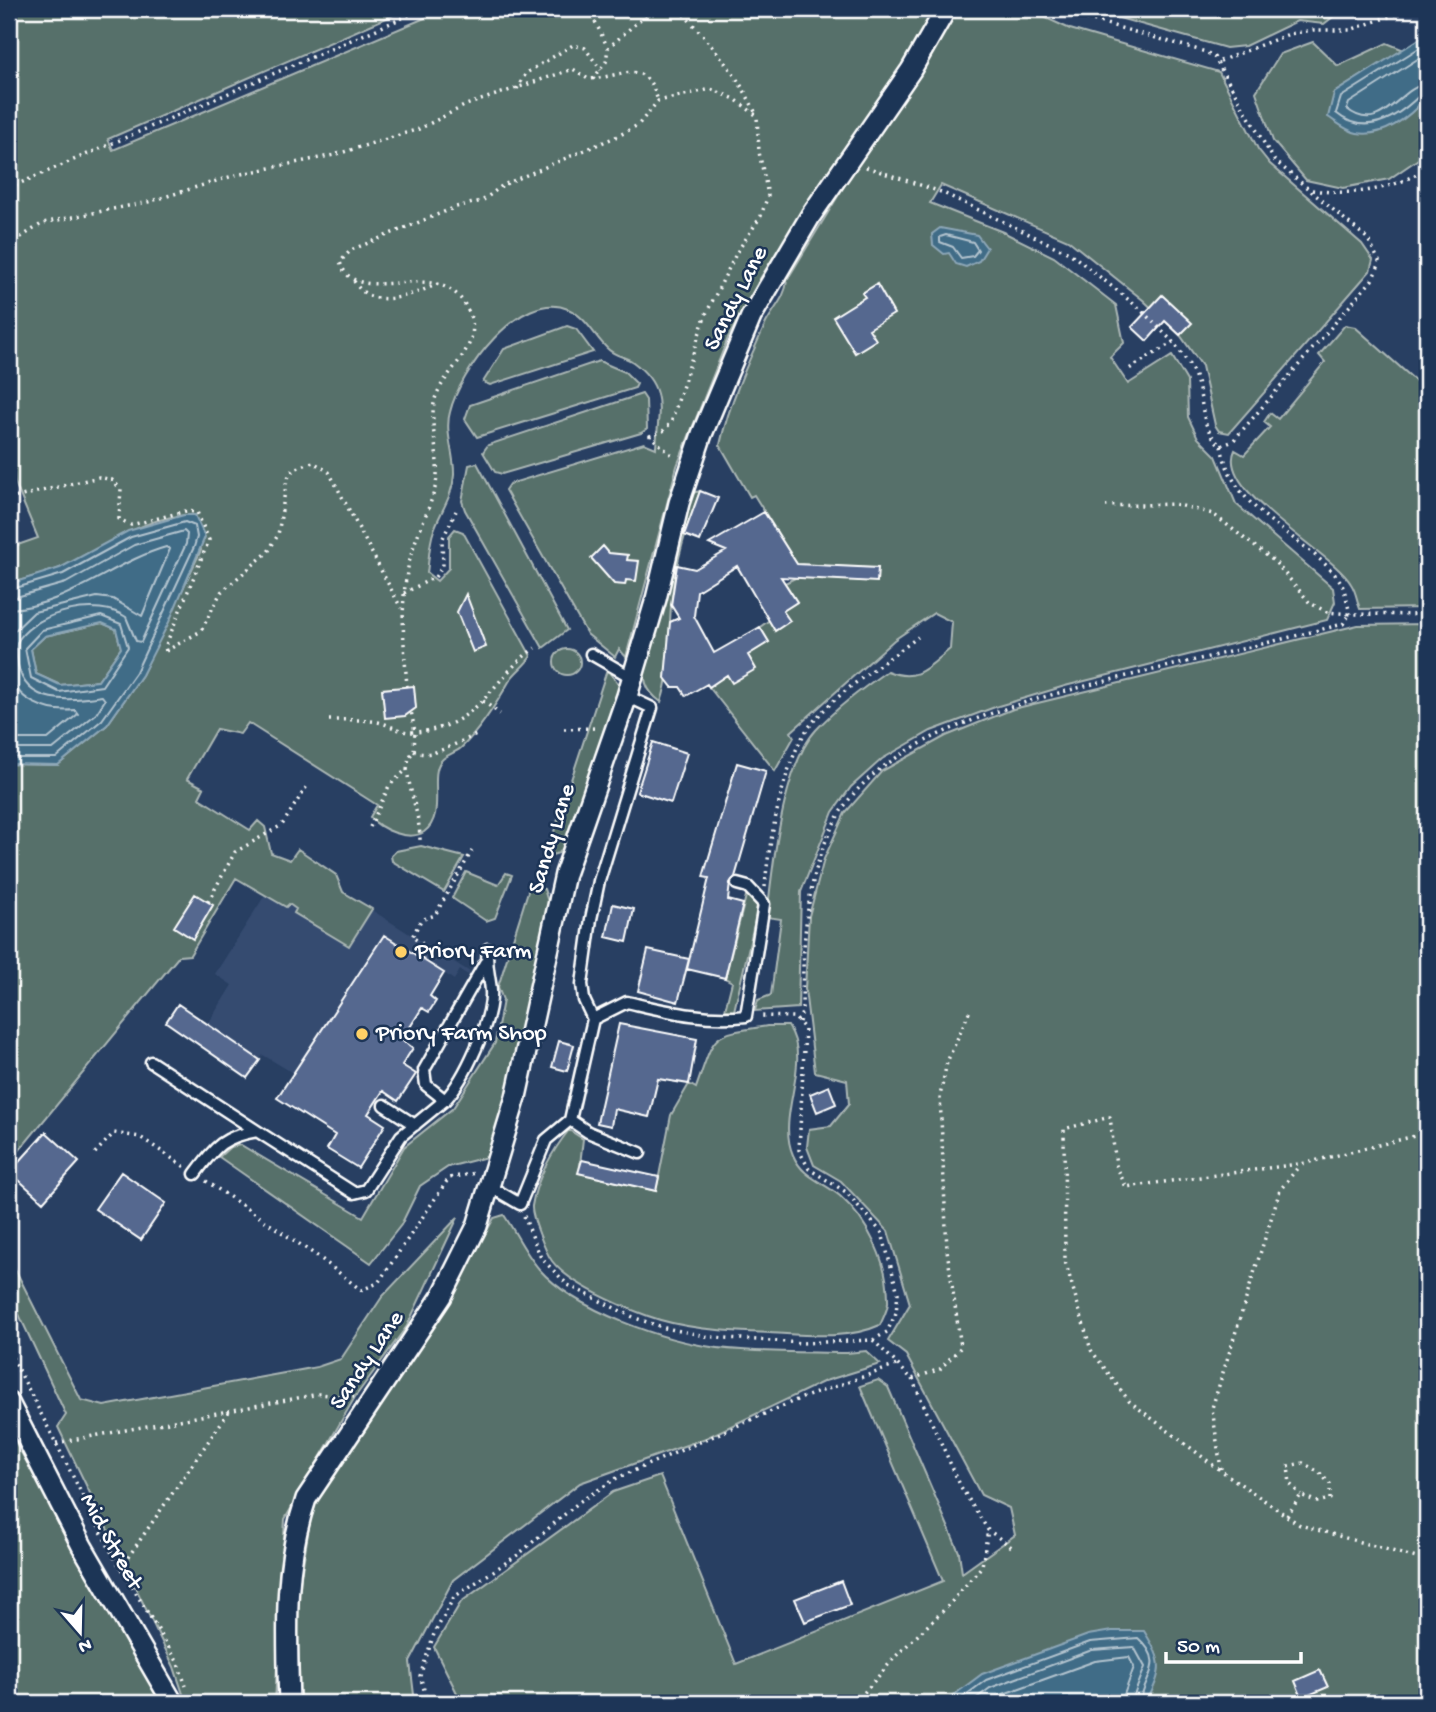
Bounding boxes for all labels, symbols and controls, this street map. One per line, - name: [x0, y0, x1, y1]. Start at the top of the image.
- street label: Sandy Lane: [698, 241, 776, 356]
- street label: Sandy Lane: [523, 780, 584, 897]
- place label: Priory Farm: [414, 938, 532, 967]
- marker: Priory Farm: [393, 944, 409, 960]
- place label: Priory Farm Shop: [375, 1020, 547, 1049]
- marker: Priory Farm Shop: [354, 1026, 370, 1042]
- street label: Sandy Lane: [324, 1305, 412, 1416]
- street label: Mid Street: [72, 1489, 149, 1597]
- north arrow: [46, 1596, 116, 1666]
- scale bar: [1166, 1621, 1301, 1665]
- text: N: [75, 1632, 94, 1658]
- text: 50 m: [1177, 1636, 1220, 1661]

